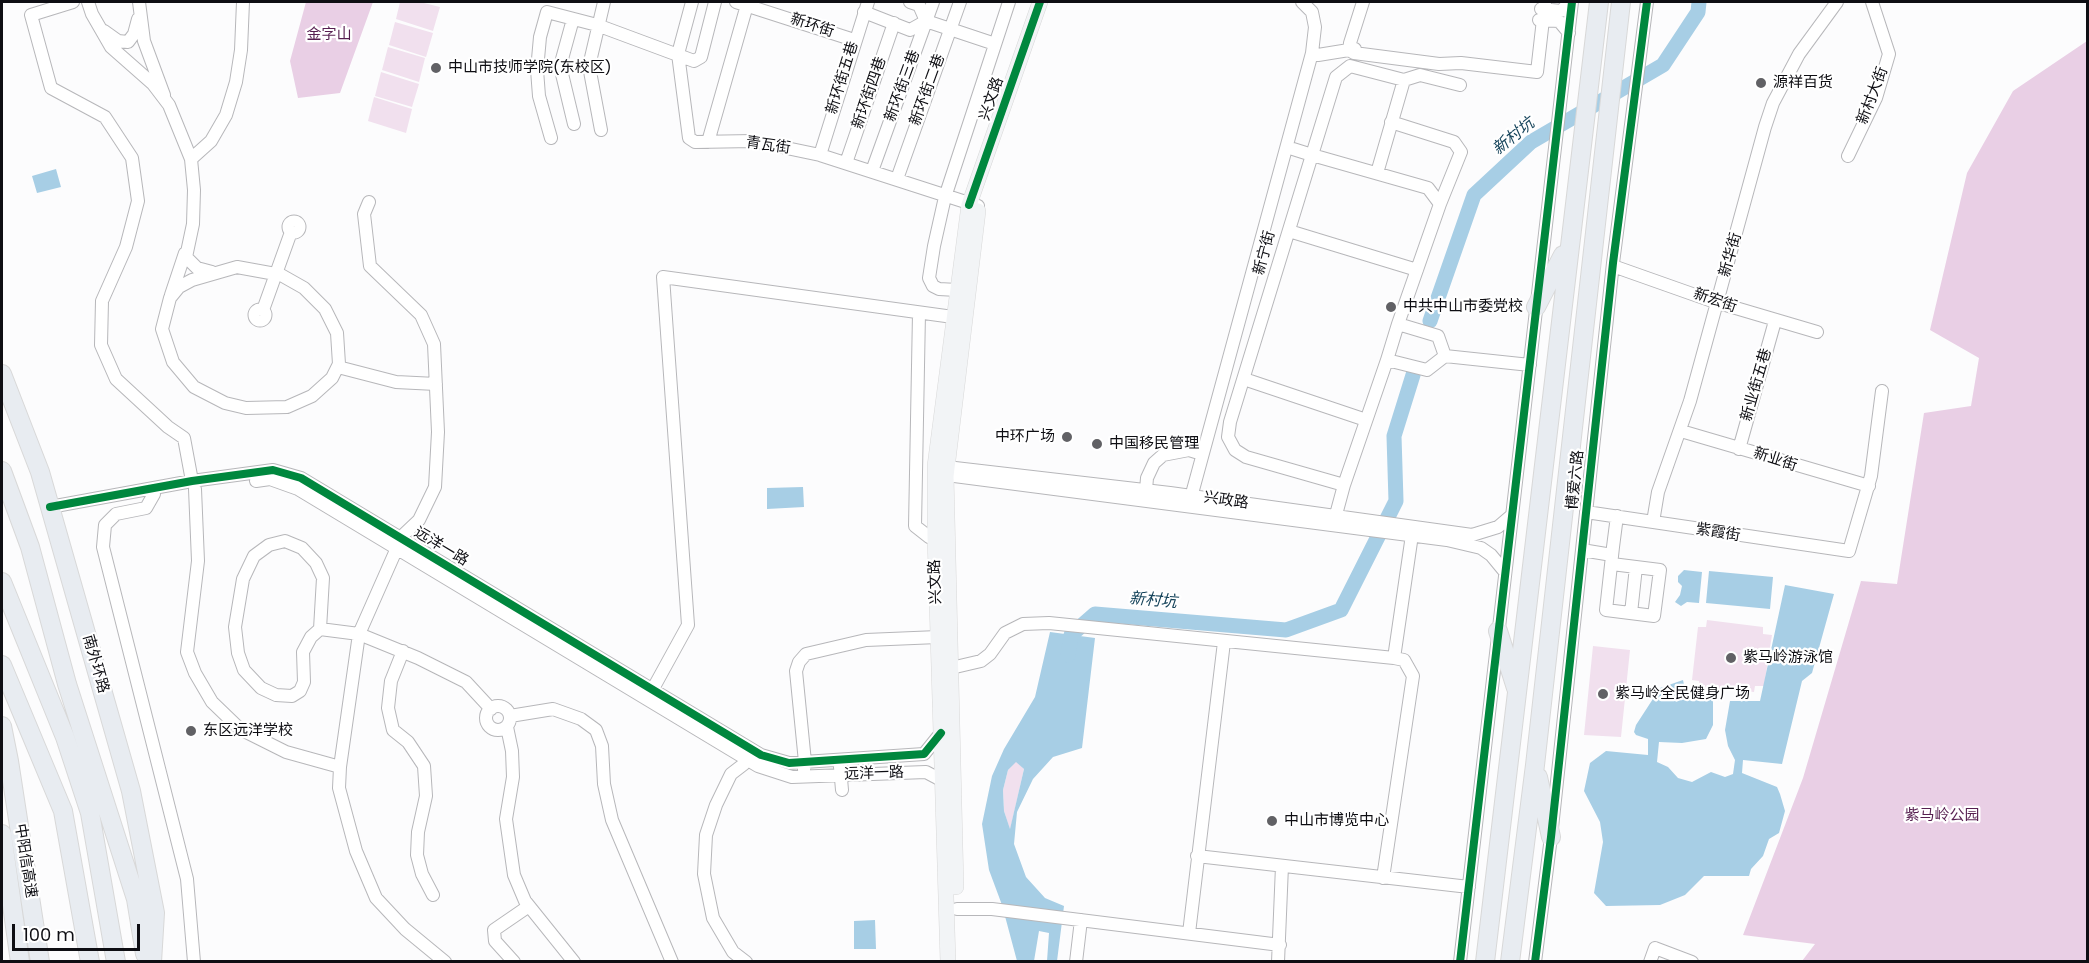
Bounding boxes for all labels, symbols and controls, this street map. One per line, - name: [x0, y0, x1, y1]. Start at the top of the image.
- street label: 新环街: [788, 10, 836, 42]
- park label: 金字山: [307, 26, 351, 44]
- street label: 新环街五巷: [823, 40, 863, 116]
- street label: 新环街三巷: [882, 48, 924, 124]
- street label: 新环街二巷: [907, 52, 949, 128]
- street label: 新环街四巷: [849, 55, 891, 131]
- place label: 中山市技师学院(东校区): [448, 59, 612, 77]
- marker: 中山市技师学院(东校区): [429, 61, 443, 75]
- street label: 新村大街: [1854, 65, 1892, 127]
- place label: 源祥百货: [1773, 74, 1833, 92]
- street label: 兴文路: [976, 75, 1008, 123]
- marker: 源祥百货: [1754, 76, 1768, 90]
- water label: 新村坑: [1489, 114, 1539, 160]
- street label: 青瓦街: [744, 134, 792, 158]
- street label: 新宁街: [1250, 229, 1280, 277]
- street label: 新华街: [1716, 231, 1746, 279]
- street label: 新宏街: [1691, 285, 1739, 317]
- place label: 中共中山市委党校: [1403, 298, 1523, 316]
- marker: 中共中山市委党校: [1384, 300, 1398, 314]
- street label: 新业街五巷: [1738, 346, 1776, 424]
- place label: 中环广场: [995, 428, 1055, 446]
- marker: 中环广场: [1060, 430, 1074, 444]
- place label: 中国移民管理: [1109, 435, 1199, 453]
- marker: 中国移民管理: [1090, 437, 1104, 451]
- street label: 新业街: [1751, 444, 1799, 476]
- street label: 博爱六路: [1564, 449, 1588, 511]
- street label: 兴政路: [1202, 489, 1250, 513]
- street label: 紫霞街: [1694, 521, 1742, 545]
- street label: 远洋一路: [411, 524, 471, 570]
- street label: 兴文路: [926, 559, 946, 605]
- water label: 新村坑: [1128, 589, 1178, 613]
- street label: 南外环路: [78, 633, 112, 695]
- place label: 紫马岭游泳馆: [1743, 649, 1833, 667]
- marker: 紫马岭游泳馆: [1724, 651, 1738, 665]
- place label: 紫马岭全民健身广场: [1615, 685, 1750, 703]
- marker: 紫马岭全民健身广场: [1596, 687, 1610, 701]
- place label: 东区远洋学校: [203, 722, 293, 740]
- marker: 东区远洋学校: [184, 724, 198, 738]
- street label: 远洋一路: [844, 764, 904, 784]
- park label: 紫马岭公园: [1905, 807, 1979, 825]
- place label: 中山市博览中心: [1284, 812, 1389, 830]
- marker: 中山市博览中心: [1265, 814, 1279, 828]
- street label: 中阳信高速: [10, 823, 40, 899]
- scale bar: [15, 912, 142, 950]
- text: 100 m: [23, 922, 75, 947]

